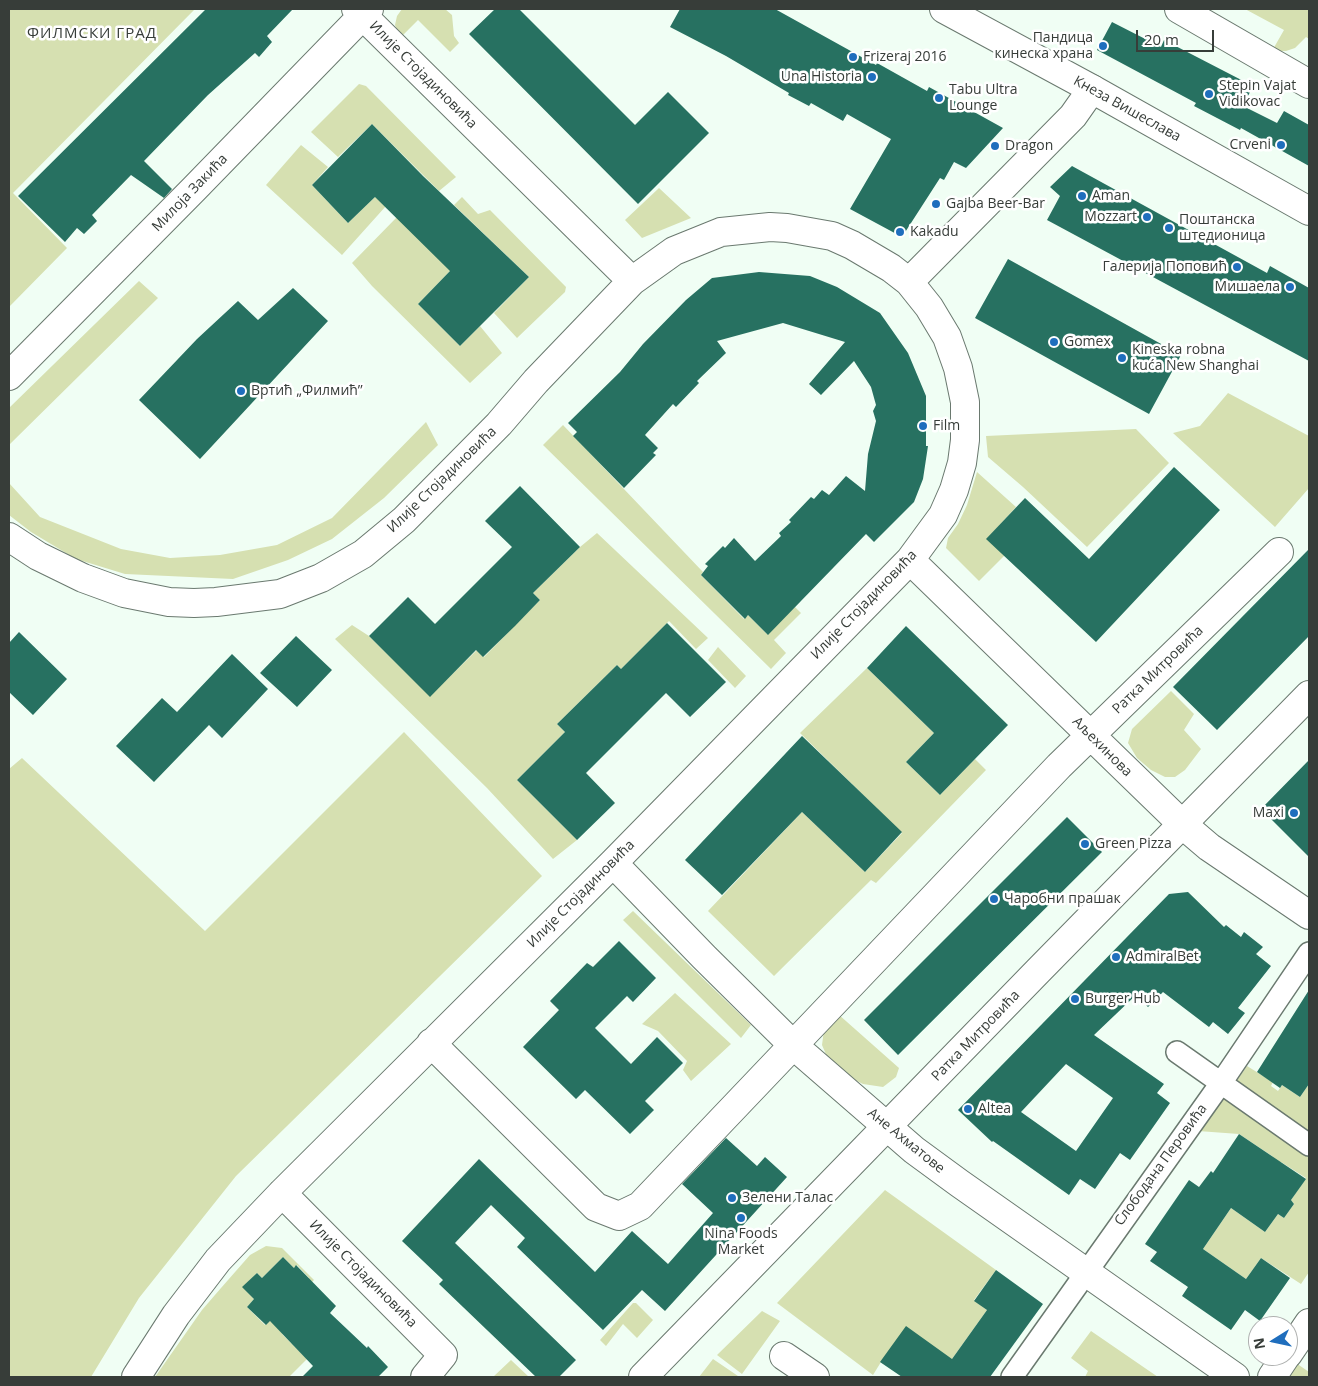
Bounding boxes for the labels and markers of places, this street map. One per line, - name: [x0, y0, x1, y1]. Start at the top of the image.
- place label: Пандица кинеска храна: [994, 30, 1093, 62]
- marker: Пандица кинеска храна: [1097, 40, 1109, 52]
- place label: Frizeraj 2016: [863, 49, 947, 65]
- marker: Frizeraj 2016: [847, 51, 859, 63]
- place label: Una Historia: [781, 69, 862, 85]
- marker: Una Historia: [866, 71, 878, 83]
- place label: Stepin Vajat Vidikovac: [1219, 78, 1296, 110]
- place label: Tabu Ultra Lounge: [949, 82, 1018, 114]
- marker: Stepin Vajat Vidikovac: [1203, 88, 1215, 100]
- marker: Tabu Ultra Lounge: [933, 92, 945, 104]
- place label: Crveni: [1229, 137, 1271, 153]
- place label: Dragon: [1005, 138, 1053, 154]
- marker: Crveni: [1275, 139, 1287, 151]
- marker: Dragon: [989, 140, 1001, 152]
- place label: Aman: [1092, 188, 1130, 204]
- marker: Aman: [1076, 190, 1088, 202]
- place label: Gajba Beer-Bar: [946, 196, 1045, 212]
- marker: Gajba Beer-Bar: [930, 198, 942, 210]
- place label: Mozzart: [1084, 209, 1137, 225]
- marker: Mozzart: [1141, 211, 1153, 223]
- place label: Поштанска штедионица: [1179, 212, 1266, 244]
- marker: Поштанска штедионица: [1163, 222, 1175, 234]
- place label: Kakadu: [910, 224, 959, 240]
- marker: Kakadu: [894, 226, 906, 238]
- place label: Галерија Поповић: [1102, 259, 1227, 275]
- marker: Галерија Поповић: [1231, 261, 1243, 273]
- place label: Мишаела: [1215, 279, 1280, 295]
- marker: Мишаела: [1284, 281, 1296, 293]
- place label: Gomex: [1064, 334, 1111, 350]
- marker: Gomex: [1048, 336, 1060, 348]
- place label: Kineska robna kuća New Shanghai: [1132, 342, 1259, 374]
- marker: Kineska robna kuća New Shanghai: [1116, 352, 1128, 364]
- place label: Вртић „Филмић”: [251, 383, 363, 399]
- marker: Вртић „Филмић”: [235, 385, 247, 397]
- place label: Film: [933, 418, 960, 434]
- marker: Film: [917, 420, 929, 432]
- place label: Maxi: [1253, 805, 1284, 821]
- marker: Maxi: [1288, 807, 1300, 819]
- place label: Green Pizza: [1095, 836, 1172, 852]
- marker: Green Pizza: [1079, 838, 1091, 850]
- place label: Чаробни прашак: [1004, 891, 1121, 907]
- marker: Чаробни прашак: [988, 893, 1000, 905]
- place label: AdmiralBet: [1126, 949, 1199, 965]
- marker: AdmiralBet: [1110, 951, 1122, 963]
- place label: Burger Hub: [1085, 991, 1161, 1007]
- marker: Burger Hub: [1069, 993, 1081, 1005]
- place label: Altea: [978, 1101, 1011, 1117]
- marker: Altea: [962, 1103, 974, 1115]
- place label: Зелени Талас: [742, 1190, 833, 1206]
- marker: Зелени Талас: [726, 1192, 738, 1204]
- marker: Nina Foods Market: [735, 1212, 747, 1224]
- place label: Nina Foods Market: [704, 1226, 778, 1258]

